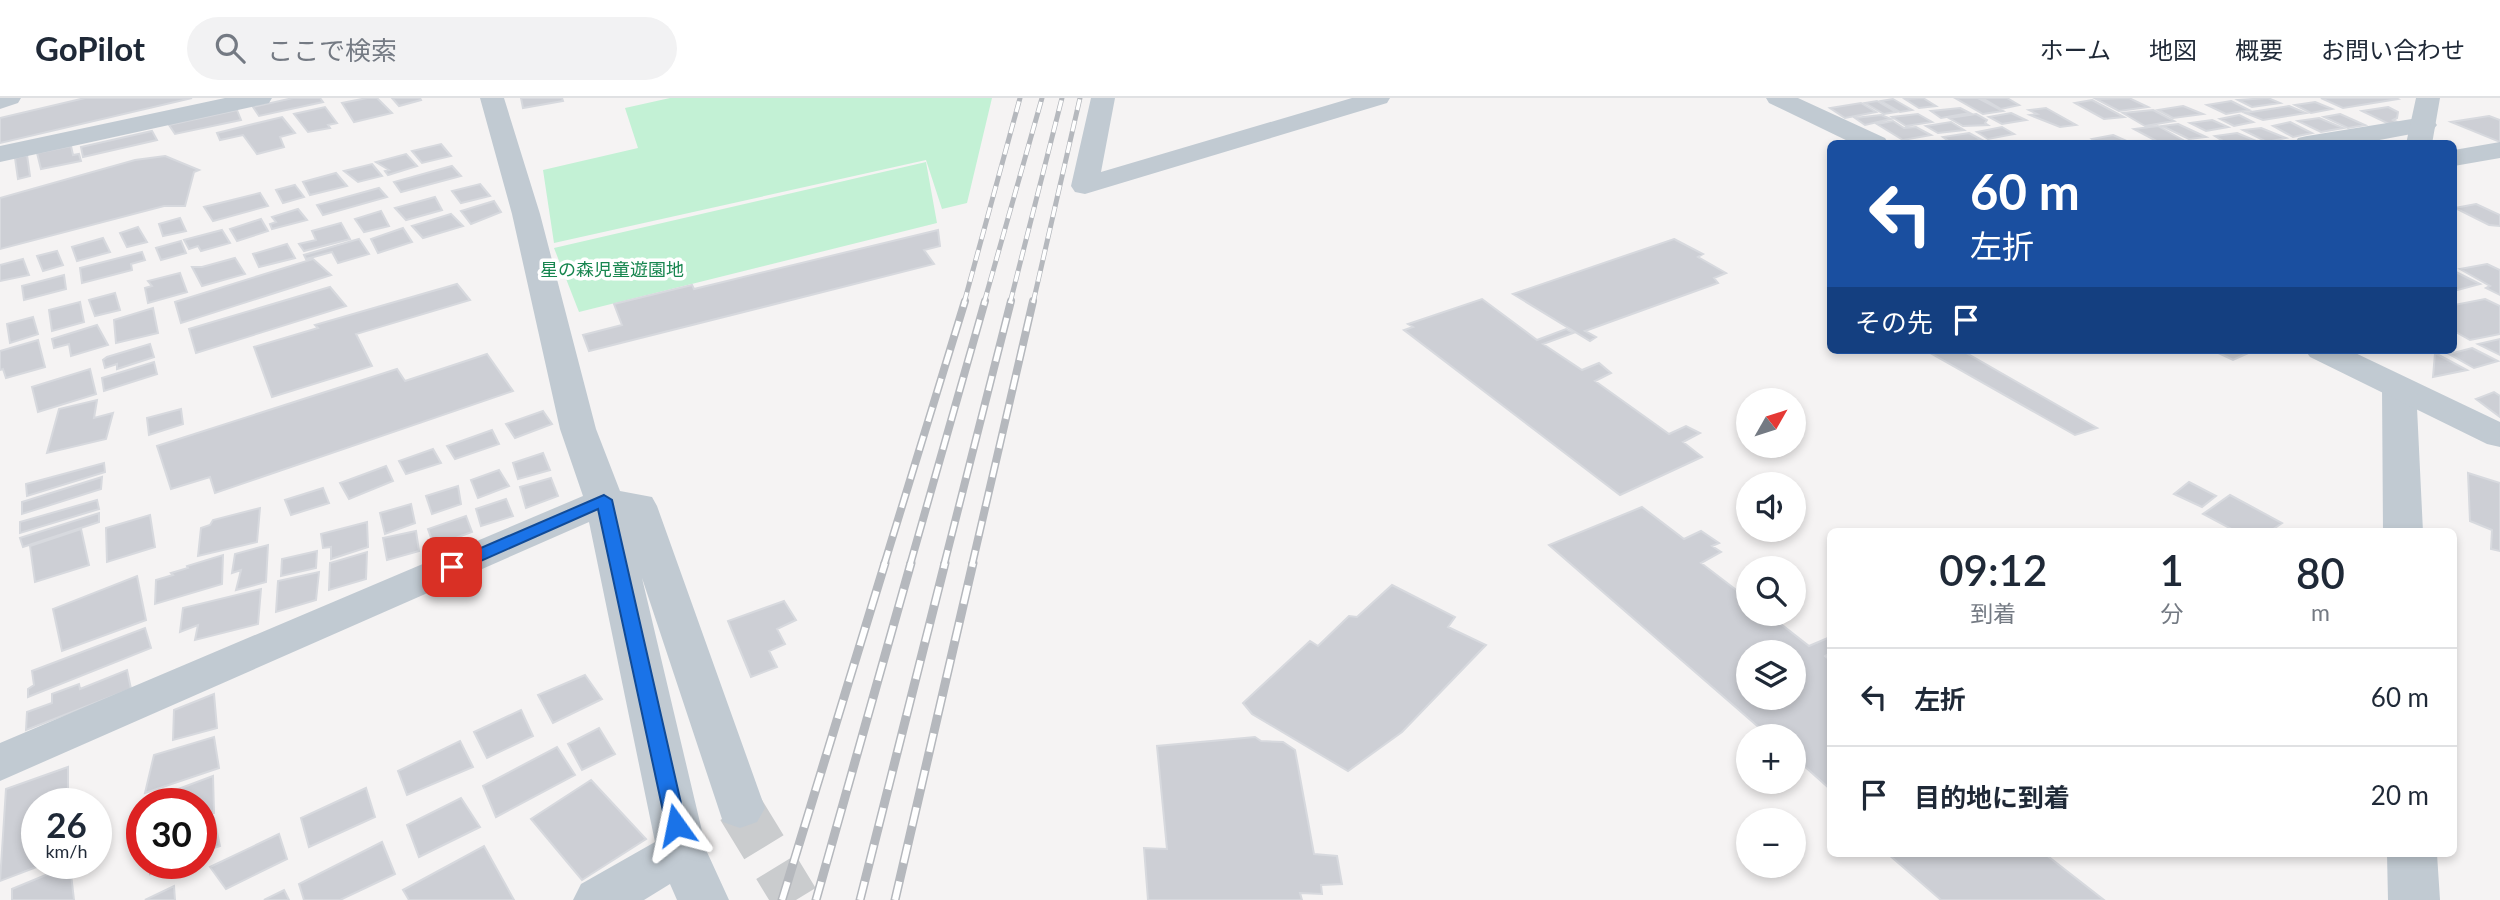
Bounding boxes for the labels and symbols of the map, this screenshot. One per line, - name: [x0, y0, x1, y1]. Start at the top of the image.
- park label: 星の森児童遊園地: [540, 258, 684, 280]
- north arrow: [1736, 388, 1806, 458]
- pin: [422, 537, 482, 597]
- speed limit sign: 30: [126, 788, 217, 879]
- position arrow: [639, 788, 713, 862]

